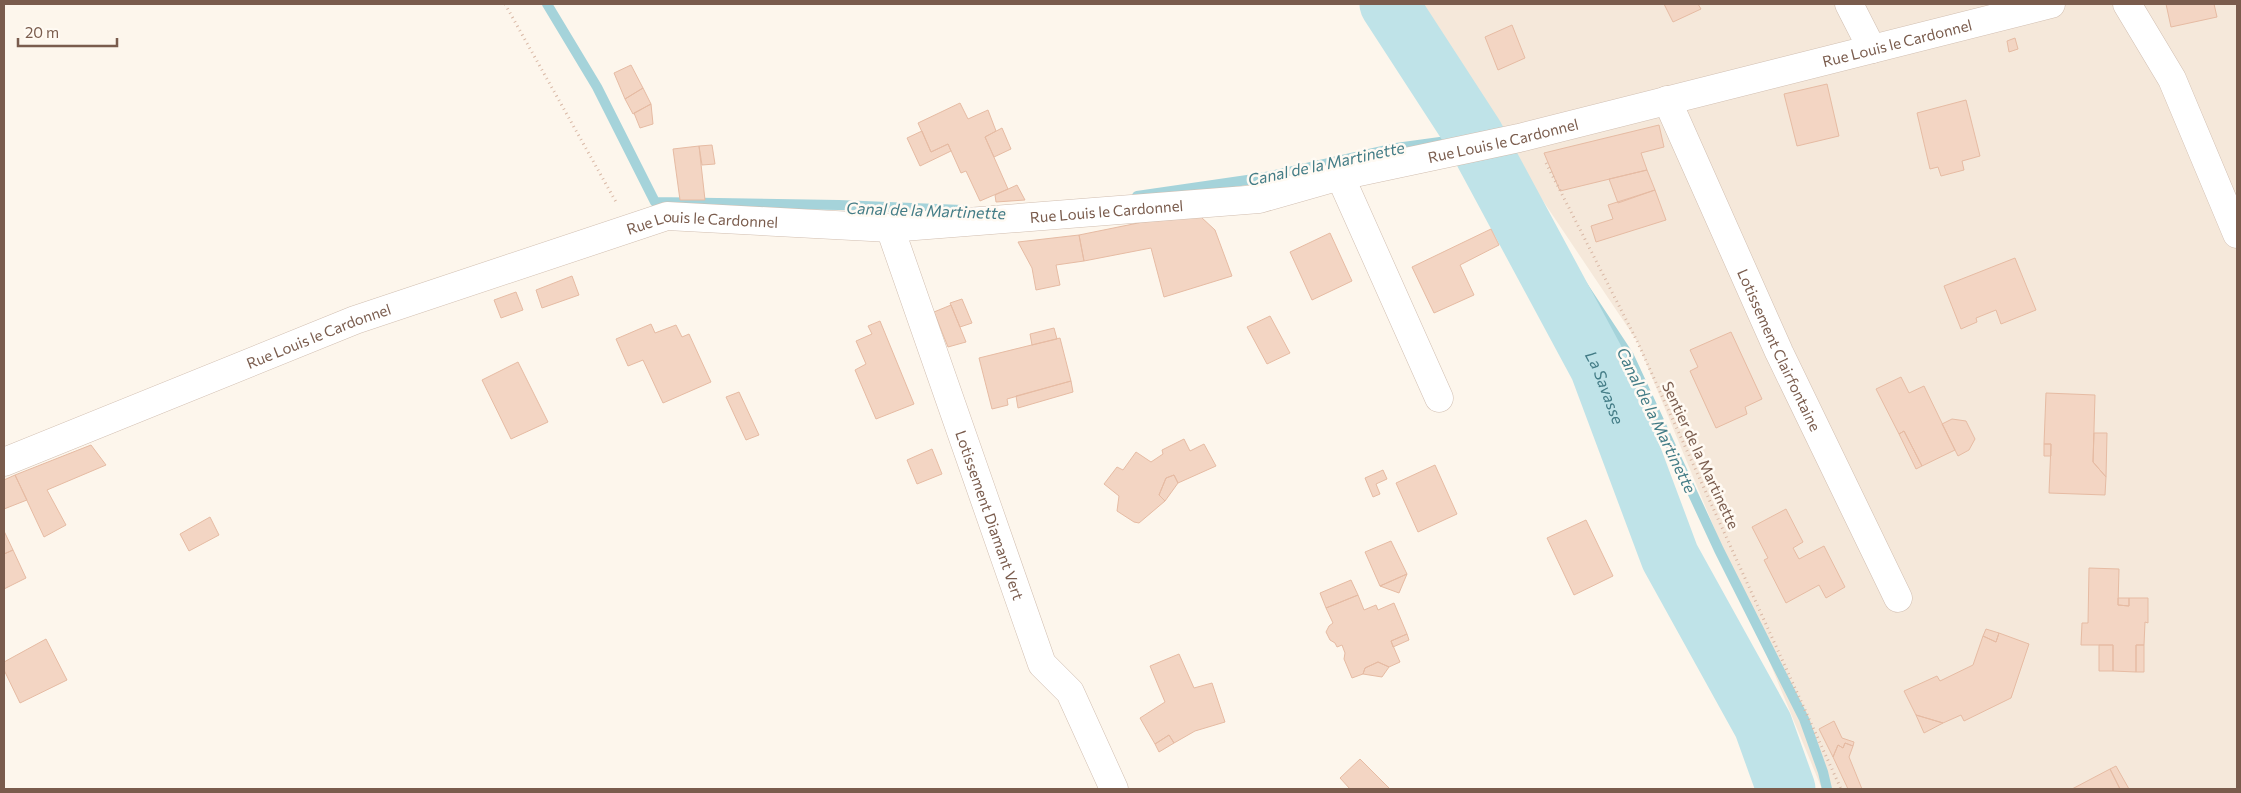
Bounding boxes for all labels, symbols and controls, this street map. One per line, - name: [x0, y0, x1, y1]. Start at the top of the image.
- scale bar: [18, 15, 116, 47]
- street label: Rue Louis le Cardonnel: [1820, 15, 1974, 70]
- text: 20 m: [25, 23, 59, 41]
- street label: Rue Louis le Cardonnel: [1426, 114, 1580, 166]
- water label: Canal de la Martinette: [1246, 137, 1407, 189]
- street label: Rue Louis le Cardonnel: [1029, 196, 1184, 226]
- water label: Canal de la Martinette: [846, 198, 1007, 222]
- street label: Rue Louis le Cardonnel: [624, 206, 779, 238]
- street label: Lotissement Clairfontaine: [1734, 266, 1825, 434]
- street label: Rue Louis le Cardonnel: [244, 300, 393, 372]
- water label: Canal de la Martinette: [1613, 344, 1701, 496]
- water label: La Savasse: [1582, 347, 1629, 427]
- street label: Sentier de la Martinette: [1659, 378, 1743, 532]
- street label: Lotissement Diamant Vert: [952, 428, 1028, 602]

